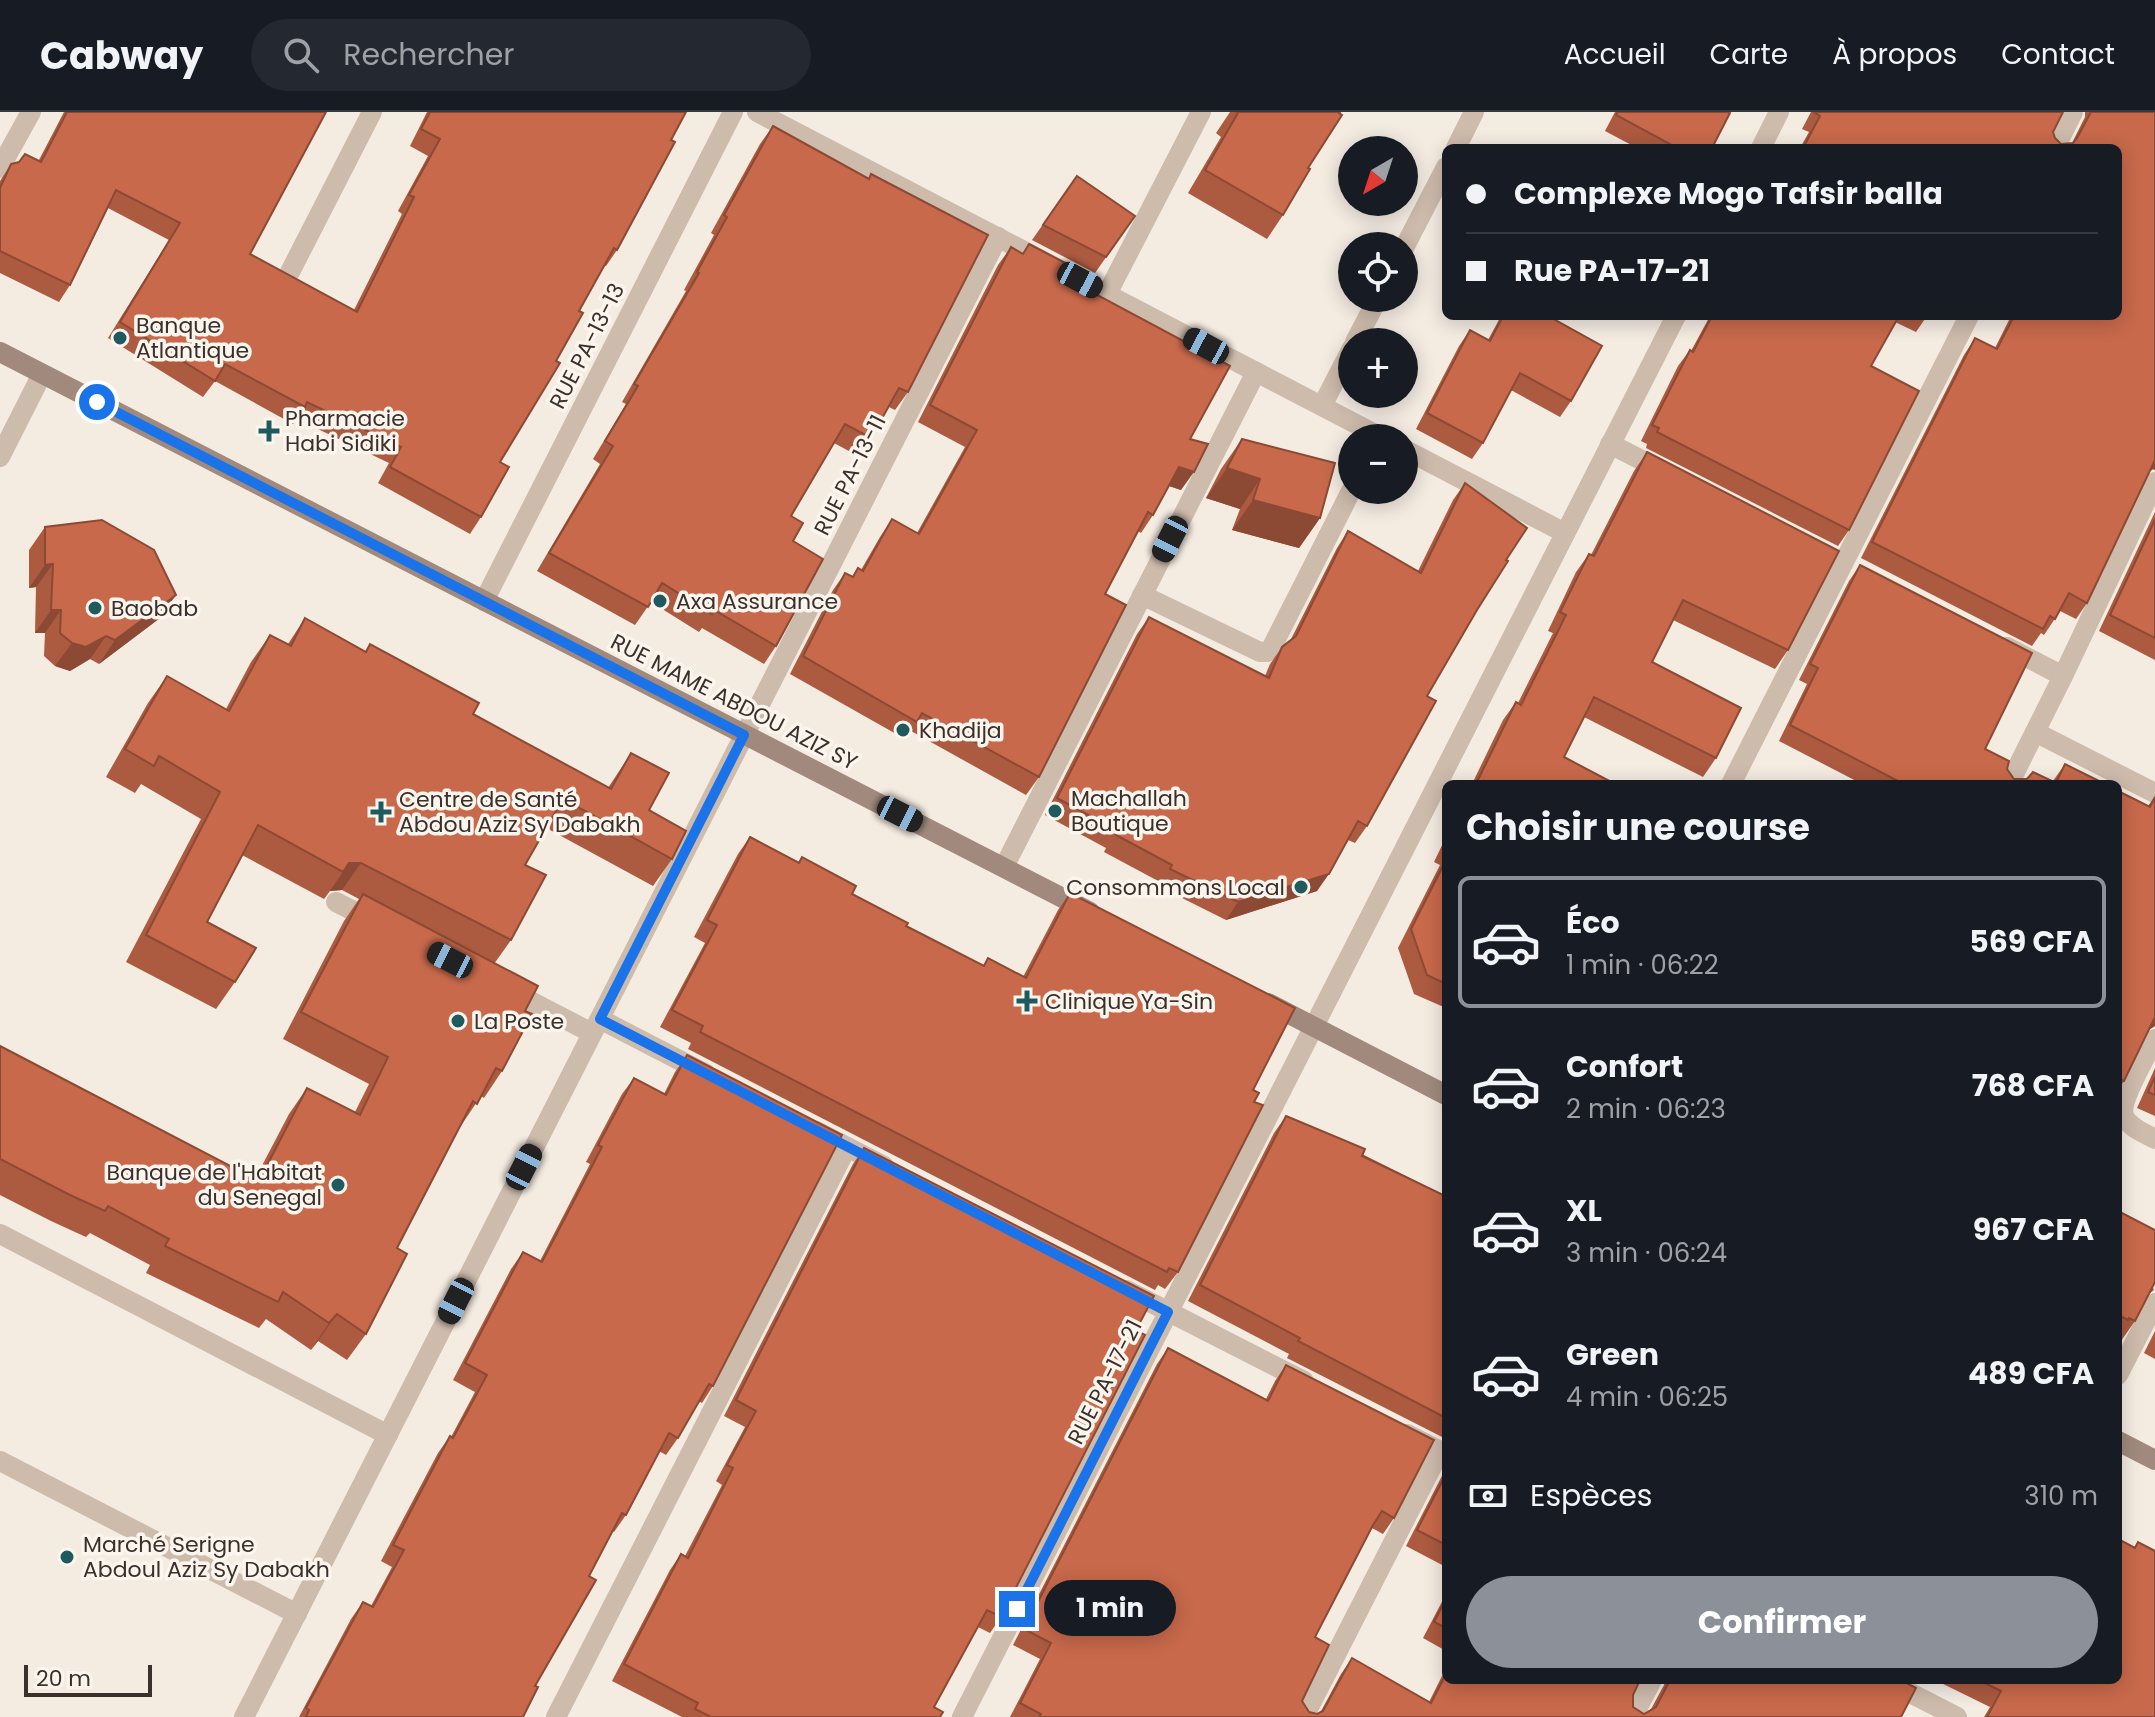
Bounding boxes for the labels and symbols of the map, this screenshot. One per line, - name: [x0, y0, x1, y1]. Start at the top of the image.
- north arrow: [1338, 136, 1418, 216]
- car: [1053, 258, 1107, 302]
- street label: RUE PA-13-13: [542, 278, 632, 414]
- place label: Banque Atlantique: [136, 310, 249, 366]
- car: [1179, 324, 1233, 368]
- marker: Banque Atlantique: [111, 329, 129, 347]
- route start: [79, 384, 115, 420]
- place label: Pharmacie Habi Sidiki: [285, 403, 405, 459]
- street label: RUE PA-13-11: [806, 409, 894, 541]
- marker: Pharmacie Habi Sidiki: [260, 422, 278, 440]
- car: [1148, 512, 1192, 566]
- place label: Axa Assurance: [676, 586, 838, 617]
- marker: Axa Assurance: [651, 592, 669, 610]
- place label: Baobab: [111, 593, 198, 624]
- marker: Baobab: [86, 599, 104, 617]
- street label: RUE MAME ABDOU AZIZ SY: [605, 626, 863, 778]
- place label: Khadija: [919, 715, 1002, 746]
- marker: Khadija: [894, 721, 912, 739]
- place label: Machallah Boutique: [1071, 783, 1187, 839]
- place label: Centre de Santé Abdou Aziz Sy Dabakh: [399, 784, 641, 840]
- car: [873, 792, 927, 836]
- marker: Centre de Santé Abdou Aziz Sy Dabakh: [370, 801, 392, 823]
- marker: Machallah Boutique: [1046, 802, 1064, 820]
- place label: Consommons Local: [1066, 872, 1285, 903]
- marker: Consommons Local: [1292, 878, 1310, 896]
- car: [423, 938, 477, 982]
- place label: Clinique Ya-Sin: [1045, 986, 1213, 1017]
- marker: Clinique Ya-Sin: [1016, 990, 1038, 1012]
- place label: La Poste: [474, 1006, 564, 1037]
- marker: La Poste: [449, 1012, 467, 1030]
- car: [502, 1140, 546, 1194]
- place label: Banque de l'Habitat du Senegal: [107, 1157, 322, 1213]
- marker: Banque de l'Habitat du Senegal: [329, 1176, 347, 1194]
- car: [434, 1274, 478, 1328]
- street label: RUE PA-17-21: [1060, 1314, 1150, 1450]
- place label: Marché Serigne Abdoul Aziz Sy Dabakh: [83, 1529, 330, 1585]
- marker: Marché Serigne Abdoul Aziz Sy Dabakh: [58, 1548, 76, 1566]
- callout: 1 min: [1045, 1581, 1177, 1637]
- route end: [999, 1591, 1035, 1627]
- scale bar: [24, 1661, 152, 1697]

